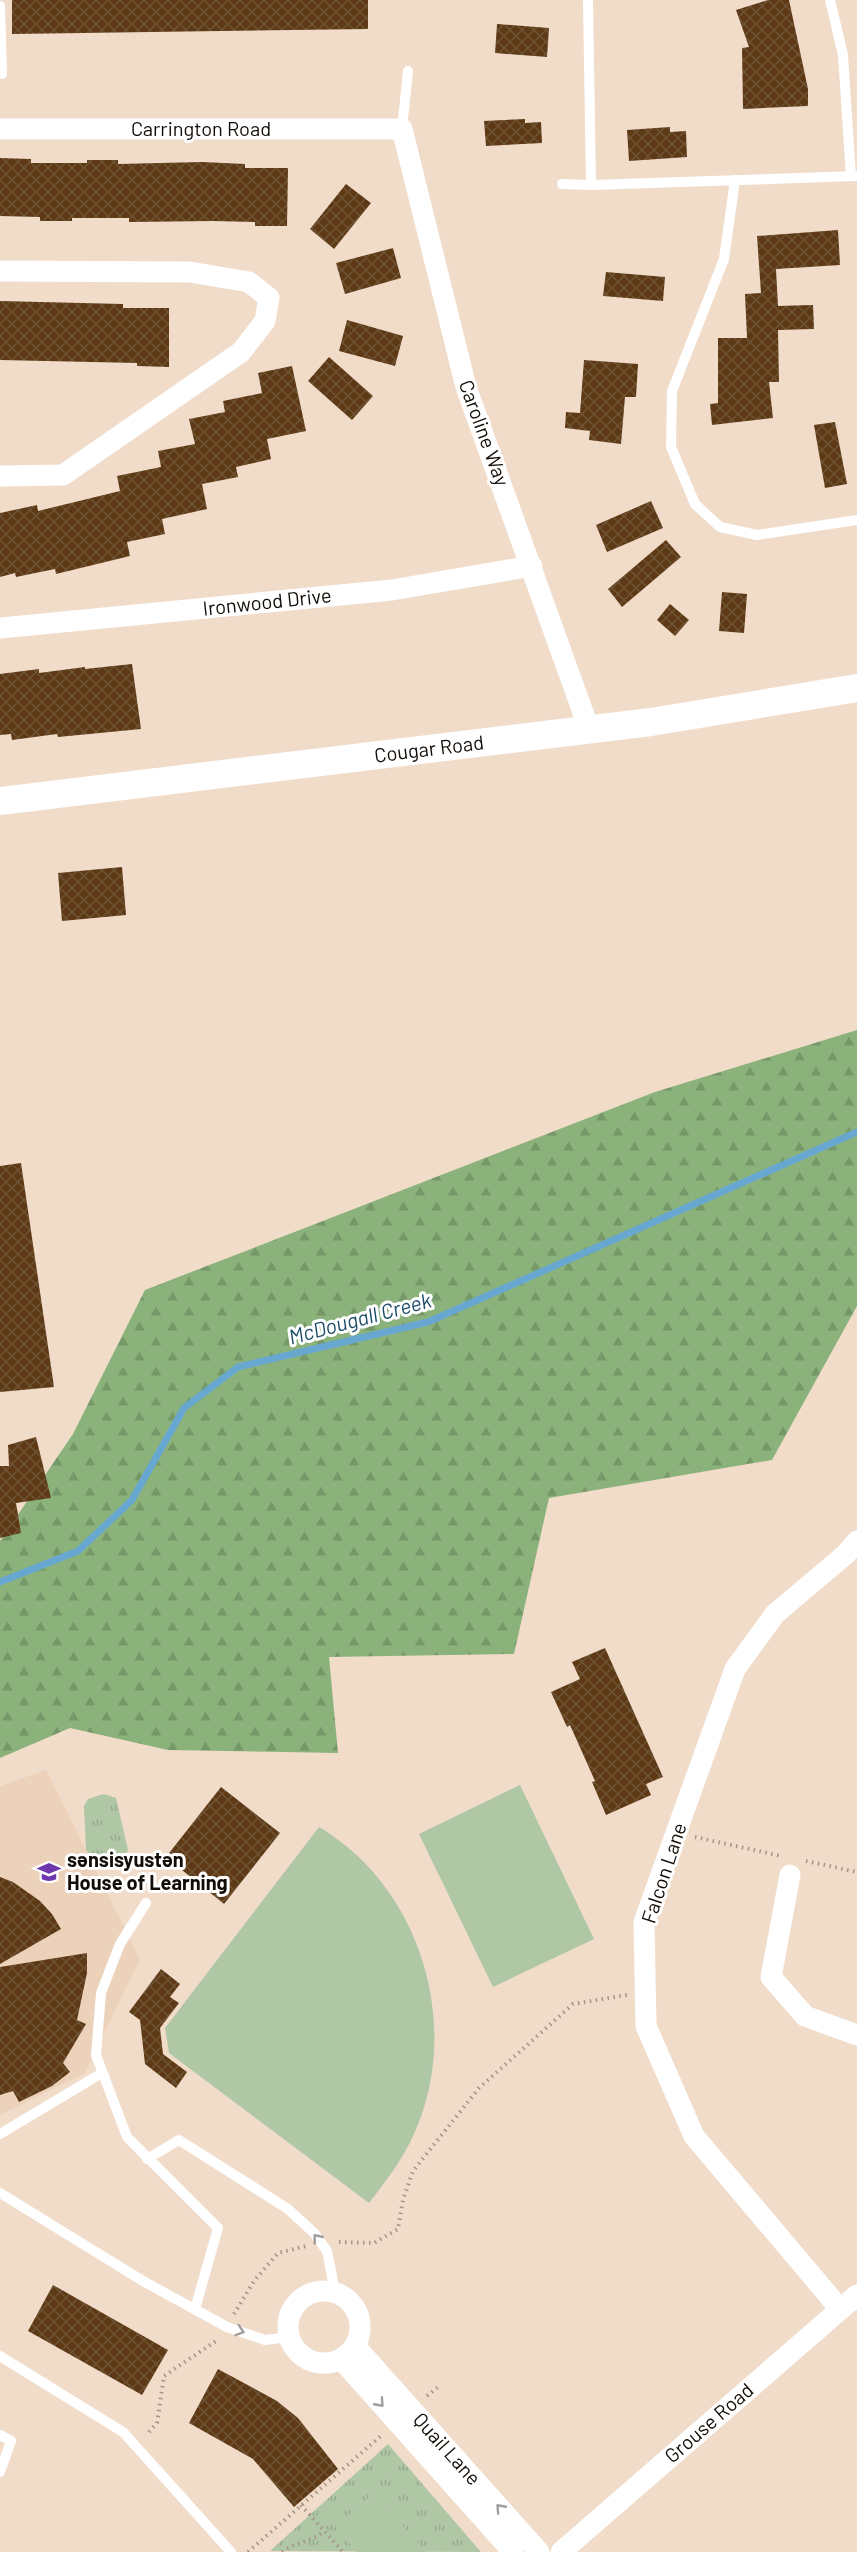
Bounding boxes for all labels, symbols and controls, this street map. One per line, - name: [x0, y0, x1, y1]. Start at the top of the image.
- street label: Carrington Road: [131, 116, 271, 140]
- street label: Caroline Way: [455, 376, 515, 489]
- street label: Ironwood Drive: [201, 582, 332, 620]
- street label: Cougar Road: [373, 729, 485, 767]
- water label: McDougall Creek: [285, 1286, 435, 1349]
- street label: Falcon Lane: [635, 1819, 691, 1926]
- place label: sənsisyustən House of Learning: [67, 1847, 228, 1894]
- school or university icon: sənsisyustən House of Learning: [36, 1859, 62, 1885]
- one-way arrow: [313, 2234, 324, 2245]
- one-way arrow: [234, 2324, 245, 2337]
- street label: Grouse Road: [659, 2377, 758, 2467]
- one-way arrow: [373, 2396, 384, 2407]
- street label: Quail Lane: [409, 2407, 486, 2489]
- one-way arrow: [496, 2504, 507, 2515]

